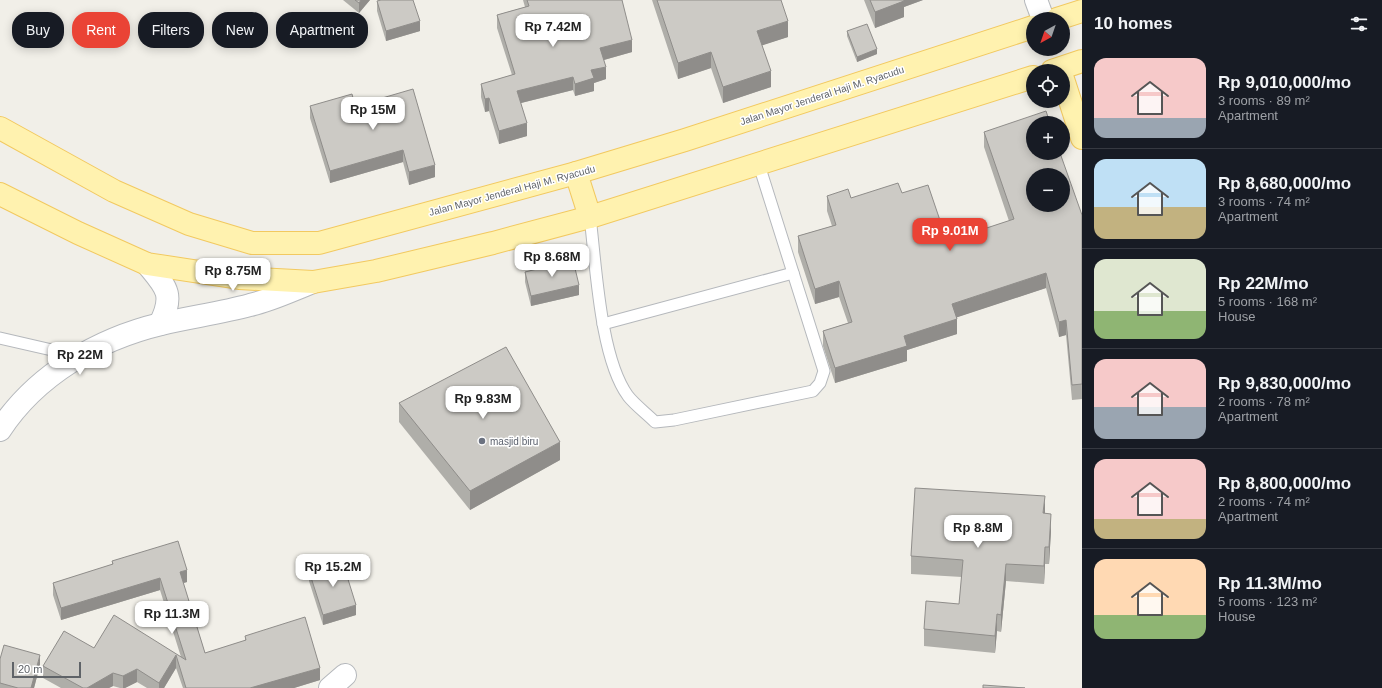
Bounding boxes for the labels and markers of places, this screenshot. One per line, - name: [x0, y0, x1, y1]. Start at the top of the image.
- pin: Rp 7.42M: [512, 14, 594, 48]
- pin: Rp 15M: [340, 97, 406, 131]
- pin: Rp 9.01M: [909, 218, 991, 252]
- pin: Rp 8.68M: [511, 244, 593, 278]
- pin: Rp 8.75M: [192, 258, 274, 292]
- pin: Rp 22M: [47, 342, 113, 376]
- pin: Rp 9.83M: [442, 386, 524, 420]
- marker: masjid biru: [477, 436, 487, 446]
- place label: masjid biru: [490, 436, 538, 447]
- pin: Rp 8.8M: [941, 515, 1015, 549]
- pin: Rp 15.2M: [292, 554, 374, 588]
- pin: Rp 11.3M: [131, 601, 213, 635]

